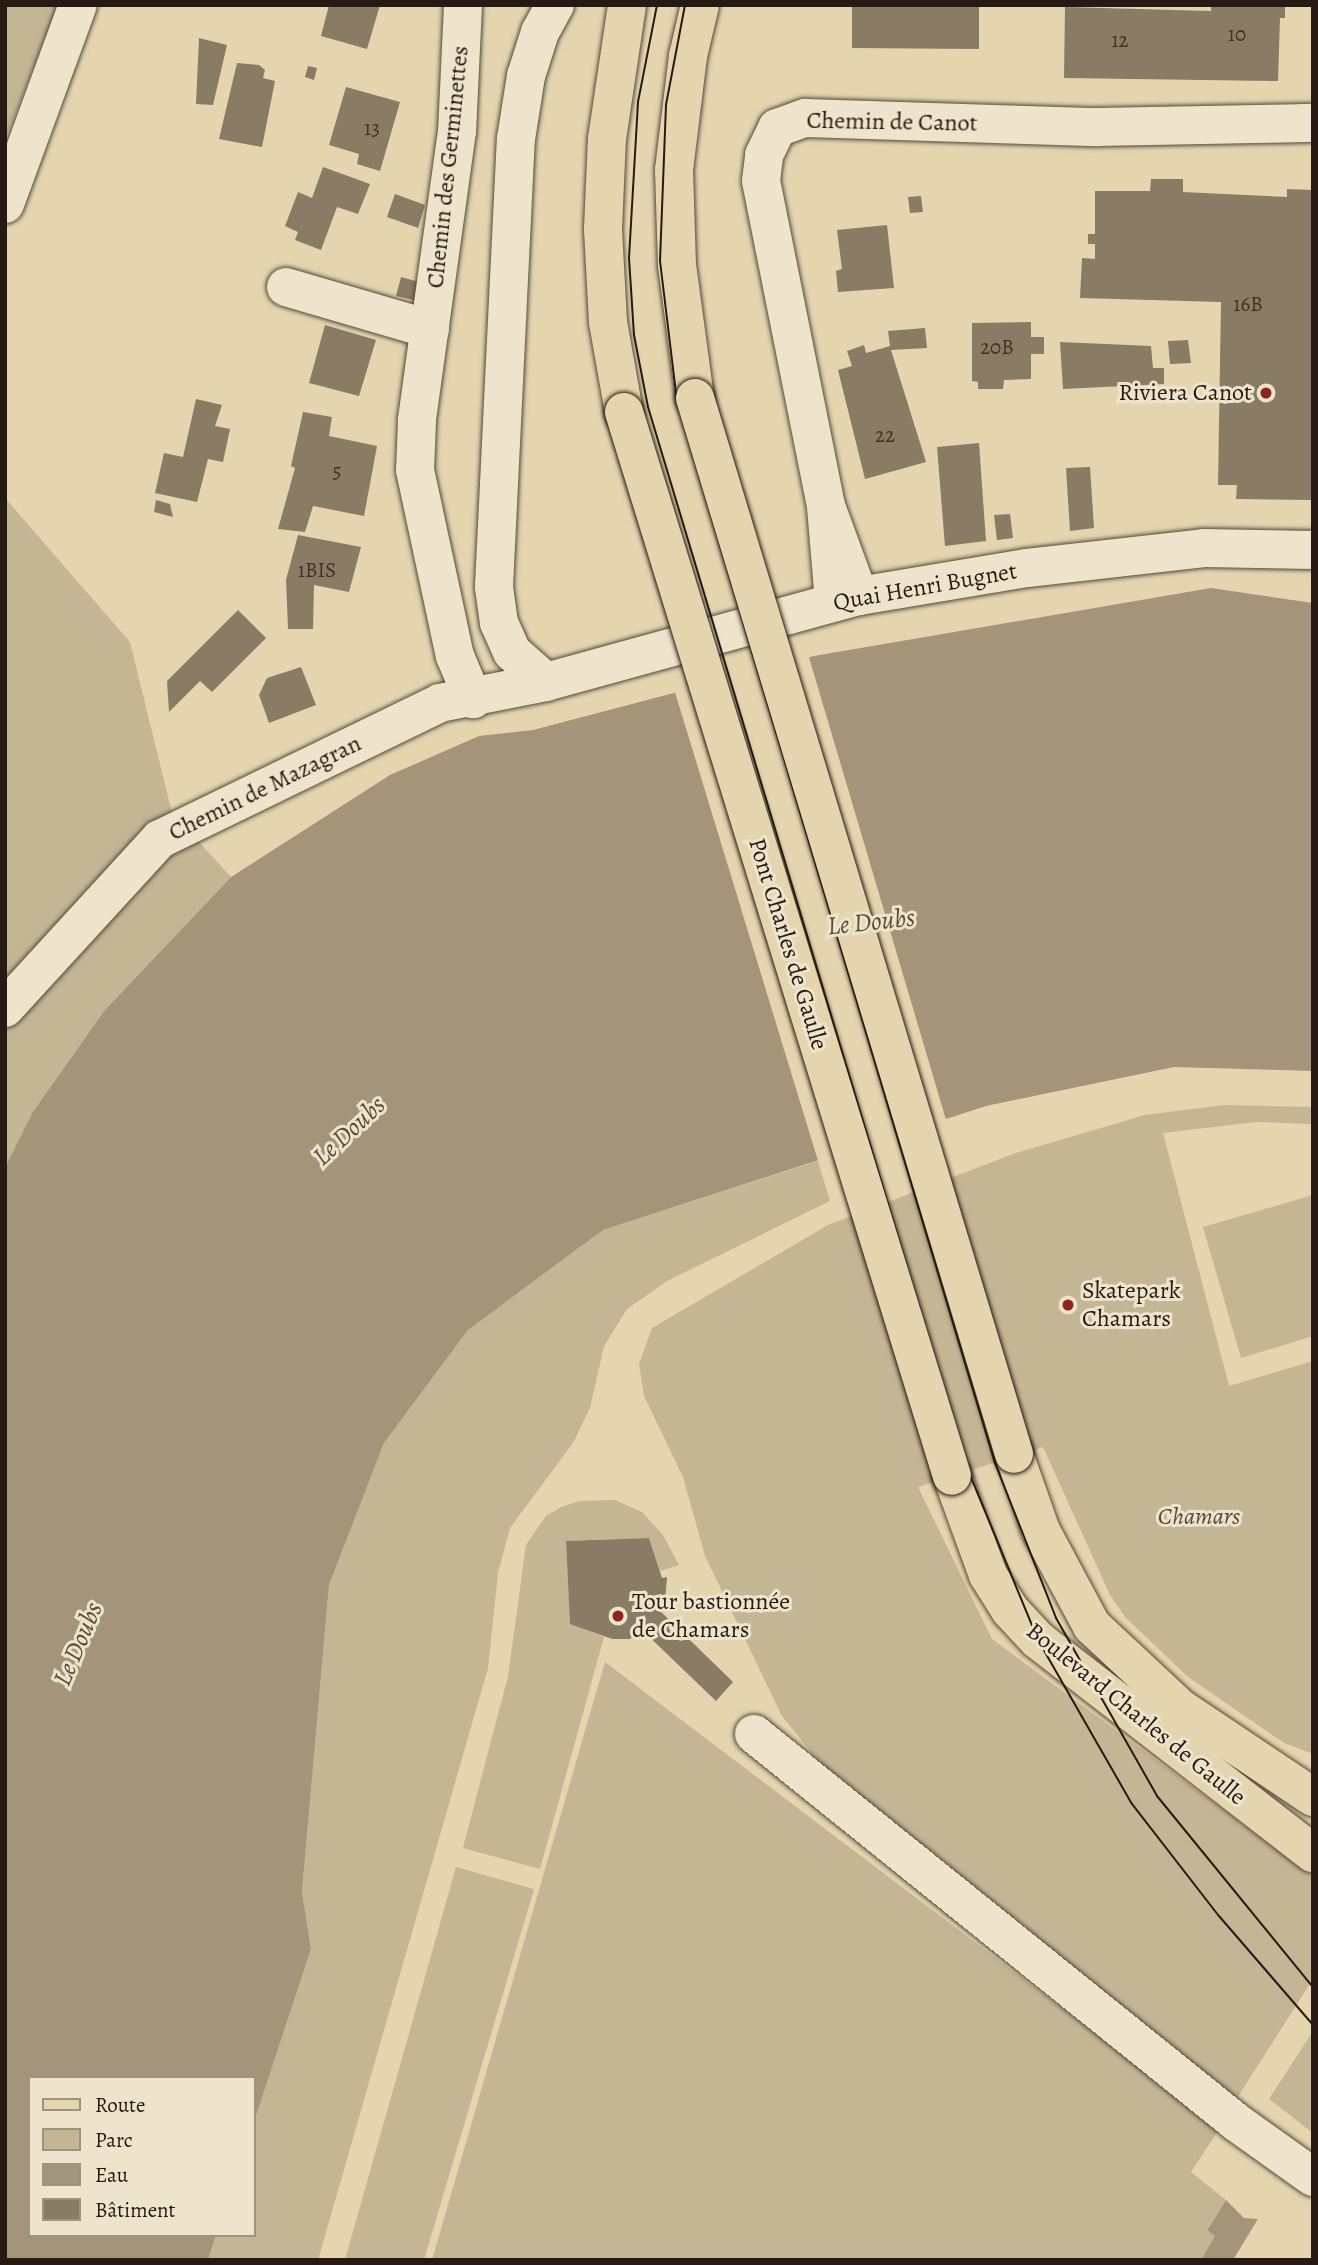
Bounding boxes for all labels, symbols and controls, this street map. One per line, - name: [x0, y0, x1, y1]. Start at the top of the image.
- house number: 10: [1228, 21, 1246, 47]
- house number: 12: [1111, 27, 1129, 53]
- street label: Chemin des Germinettes: [421, 44, 475, 290]
- street label: Chemin de Canot: [806, 106, 978, 138]
- house number: 13: [364, 115, 380, 141]
- house number: 16B: [1233, 291, 1263, 317]
- house number: 20B: [980, 334, 1014, 360]
- place label: Riviera Canot: [1118, 379, 1252, 407]
- marker: Riviera Canot: [1258, 385, 1274, 401]
- house number: 22: [875, 422, 895, 448]
- house number: 5: [332, 458, 342, 484]
- house number: 1BIS: [298, 557, 336, 583]
- street label: Quai Henri Bugnet: [831, 557, 1019, 617]
- street label: Chemin de Mazagran: [164, 729, 366, 847]
- street label: Pont Charles de Gaulle: [742, 835, 834, 1053]
- water label: Le Doubs: [826, 902, 916, 942]
- water label: Le Doubs: [306, 1090, 392, 1172]
- place label: Skatepark Chamars: [1082, 1277, 1181, 1333]
- marker: Skatepark Chamars: [1060, 1297, 1076, 1313]
- park label: Chamars: [1158, 1503, 1240, 1531]
- place label: Tour bastionnée de Chamars: [632, 1588, 790, 1644]
- water label: Le Doubs: [47, 1598, 109, 1690]
- marker: Tour bastionnée de Chamars: [610, 1608, 626, 1624]
- street label: Boulevard Charles de Gaulle: [1021, 1617, 1251, 1811]
- legend: [28, 2076, 256, 2237]
- text: Route: [95, 2091, 145, 2119]
- text: Parc: [95, 2126, 133, 2154]
- text: Eau: [95, 2161, 128, 2189]
- text: Bâtiment: [95, 2196, 176, 2224]

